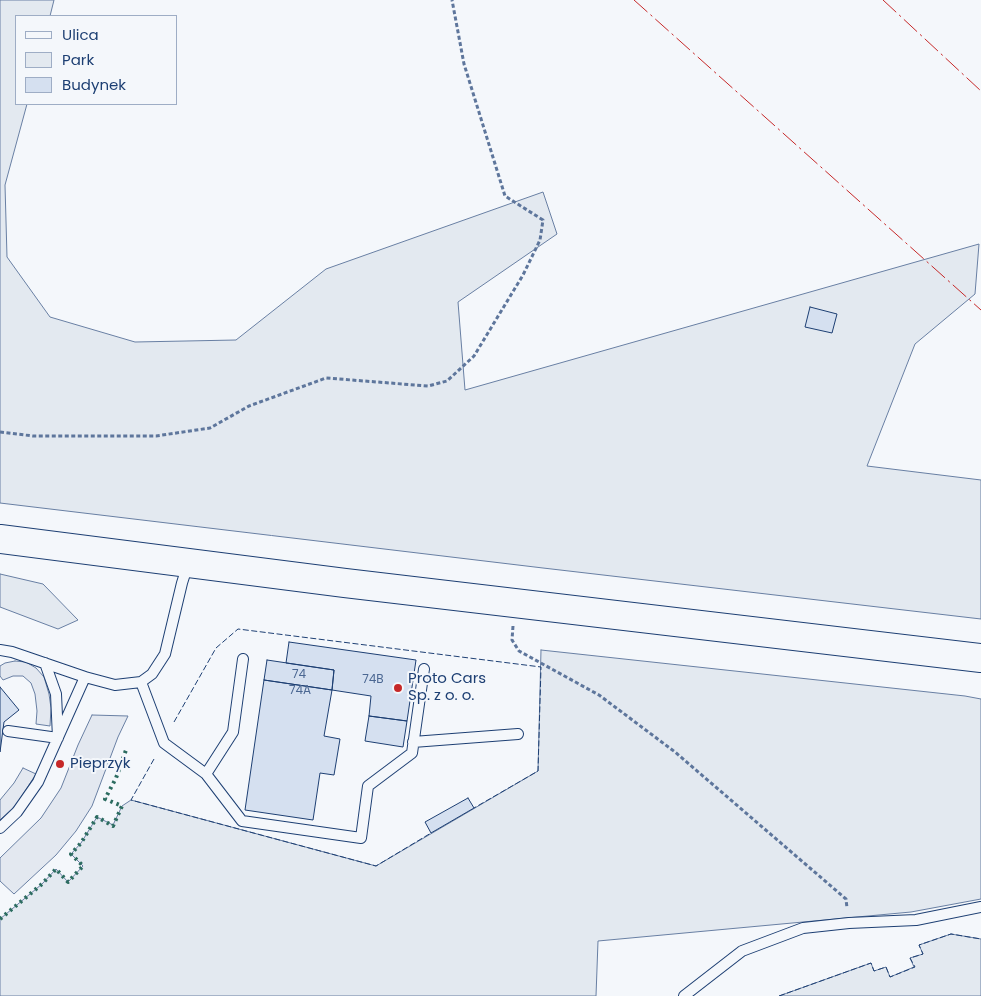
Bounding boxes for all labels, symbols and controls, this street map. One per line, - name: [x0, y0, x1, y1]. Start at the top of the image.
- legend: [15, 15, 178, 105]
- text: Ulica: [62, 24, 99, 45]
- text: Park: [62, 49, 94, 70]
- text: Budynek: [62, 74, 126, 95]
- house number: 74: [292, 668, 306, 682]
- place label: Proto Cars Sp. z o. o.: [408, 670, 486, 705]
- house number: 74B: [362, 673, 384, 687]
- marker: Proto Cars Sp. z o. o.: [392, 682, 404, 694]
- house number: 74A: [289, 684, 311, 698]
- place label: Pieprzyk: [70, 755, 130, 773]
- marker: Pieprzyk: [54, 758, 66, 770]

